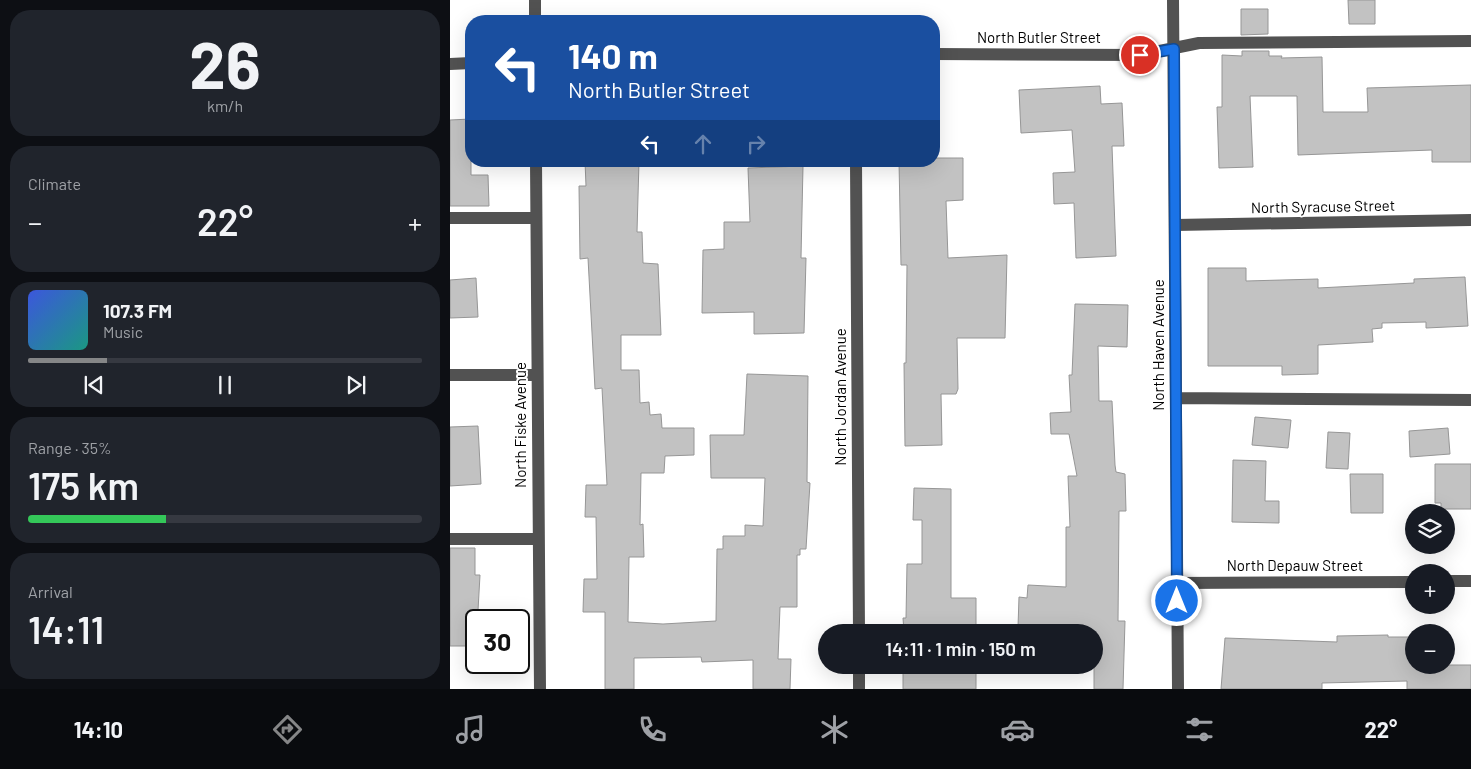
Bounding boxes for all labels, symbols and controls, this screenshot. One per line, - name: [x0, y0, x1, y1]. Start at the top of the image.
- text: 26: [189, 24, 261, 102]
- street label: North Butler Street: [977, 28, 1101, 46]
- text: 140 m: [568, 34, 658, 76]
- pin: [1119, 34, 1161, 76]
- icon: left: [485, 35, 550, 100]
- icon: arrive: [1126, 41, 1154, 69]
- text: North Butler Street: [568, 76, 750, 102]
- text: km/h: [207, 96, 243, 115]
- icon: left: [636, 130, 664, 158]
- icon: ahead: [689, 130, 717, 158]
- icon: right: [742, 130, 770, 158]
- text: Climate: [28, 174, 81, 193]
- street label: North Syracuse Street: [1251, 196, 1395, 216]
- text: 22°: [197, 198, 253, 244]
- text: −: [28, 205, 42, 239]
- text: +: [408, 205, 422, 239]
- street label: North Haven Avenue: [1149, 279, 1167, 411]
- text: 107.3 FM: [103, 299, 172, 322]
- text: Music: [103, 322, 143, 341]
- street label: North Jordan Avenue: [831, 328, 849, 466]
- street label: North Fiske Avenue: [511, 362, 529, 488]
- icon: previous: [80, 371, 108, 399]
- icon: pause: [211, 371, 239, 399]
- icon: next: [342, 371, 370, 399]
- text: Range · 35%: [28, 438, 111, 457]
- text: 175 km: [28, 462, 139, 508]
- map controls: [1405, 504, 1455, 674]
- button: layers: [1405, 504, 1455, 554]
- street label: North Depauw Street: [1227, 556, 1363, 574]
- button: +: [1405, 564, 1455, 614]
- position arrow: [1150, 574, 1202, 626]
- text: Arrival: [28, 582, 73, 601]
- text: 14:11: [28, 606, 104, 652]
- speed limit sign: 30: [465, 609, 530, 674]
- button: −: [1405, 624, 1455, 674]
- text: 14:11 · 1 min · 150 m: [885, 637, 1036, 660]
- icon: directions: [270, 712, 305, 747]
- icon: music: [453, 712, 488, 747]
- icon: phone: [635, 712, 670, 747]
- icon: climate: [817, 712, 852, 747]
- icon: car: [1000, 712, 1035, 747]
- icon: filters: [1182, 712, 1217, 747]
- text: 14:10: [74, 716, 123, 742]
- text: 22°: [1364, 716, 1397, 742]

